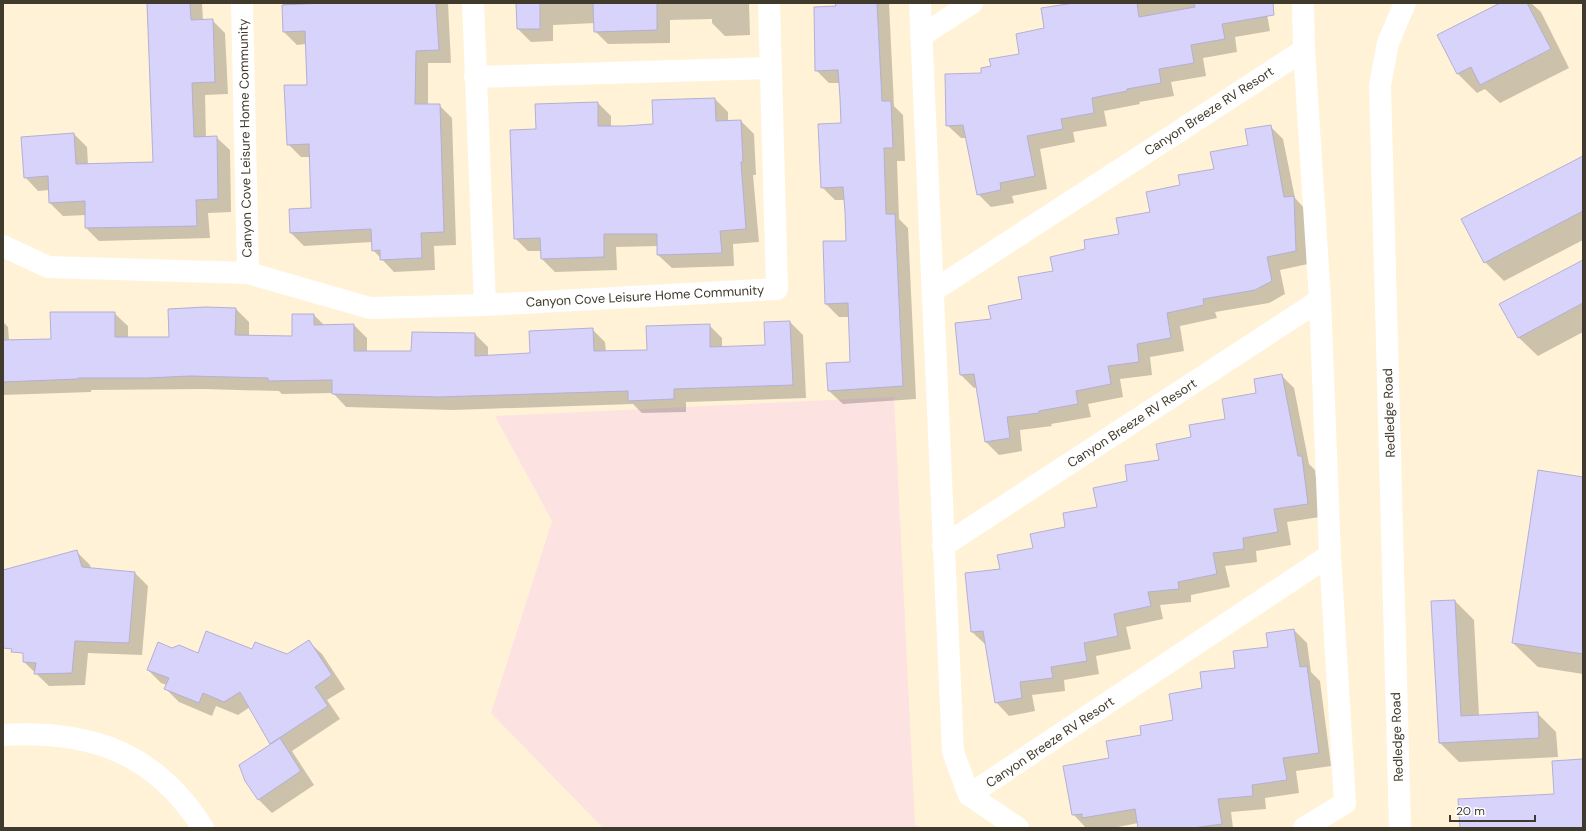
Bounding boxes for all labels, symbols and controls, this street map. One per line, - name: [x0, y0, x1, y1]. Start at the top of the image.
- street label: Canyon Cove Leisure Home Community: [234, 18, 256, 258]
- street label: Canyon Breeze RV Resort: [1141, 63, 1277, 159]
- street label: Canyon Cove Leisure Home Community: [525, 281, 765, 311]
- street label: Redledge Road: [1379, 368, 1399, 458]
- street label: Canyon Breeze RV Resort: [1064, 375, 1200, 471]
- street label: Redledge Road: [1387, 692, 1407, 782]
- street label: Canyon Breeze RV Resort: [983, 693, 1117, 791]
- scale bar: [1450, 797, 1535, 823]
- text: 20 m: [1456, 803, 1485, 819]

